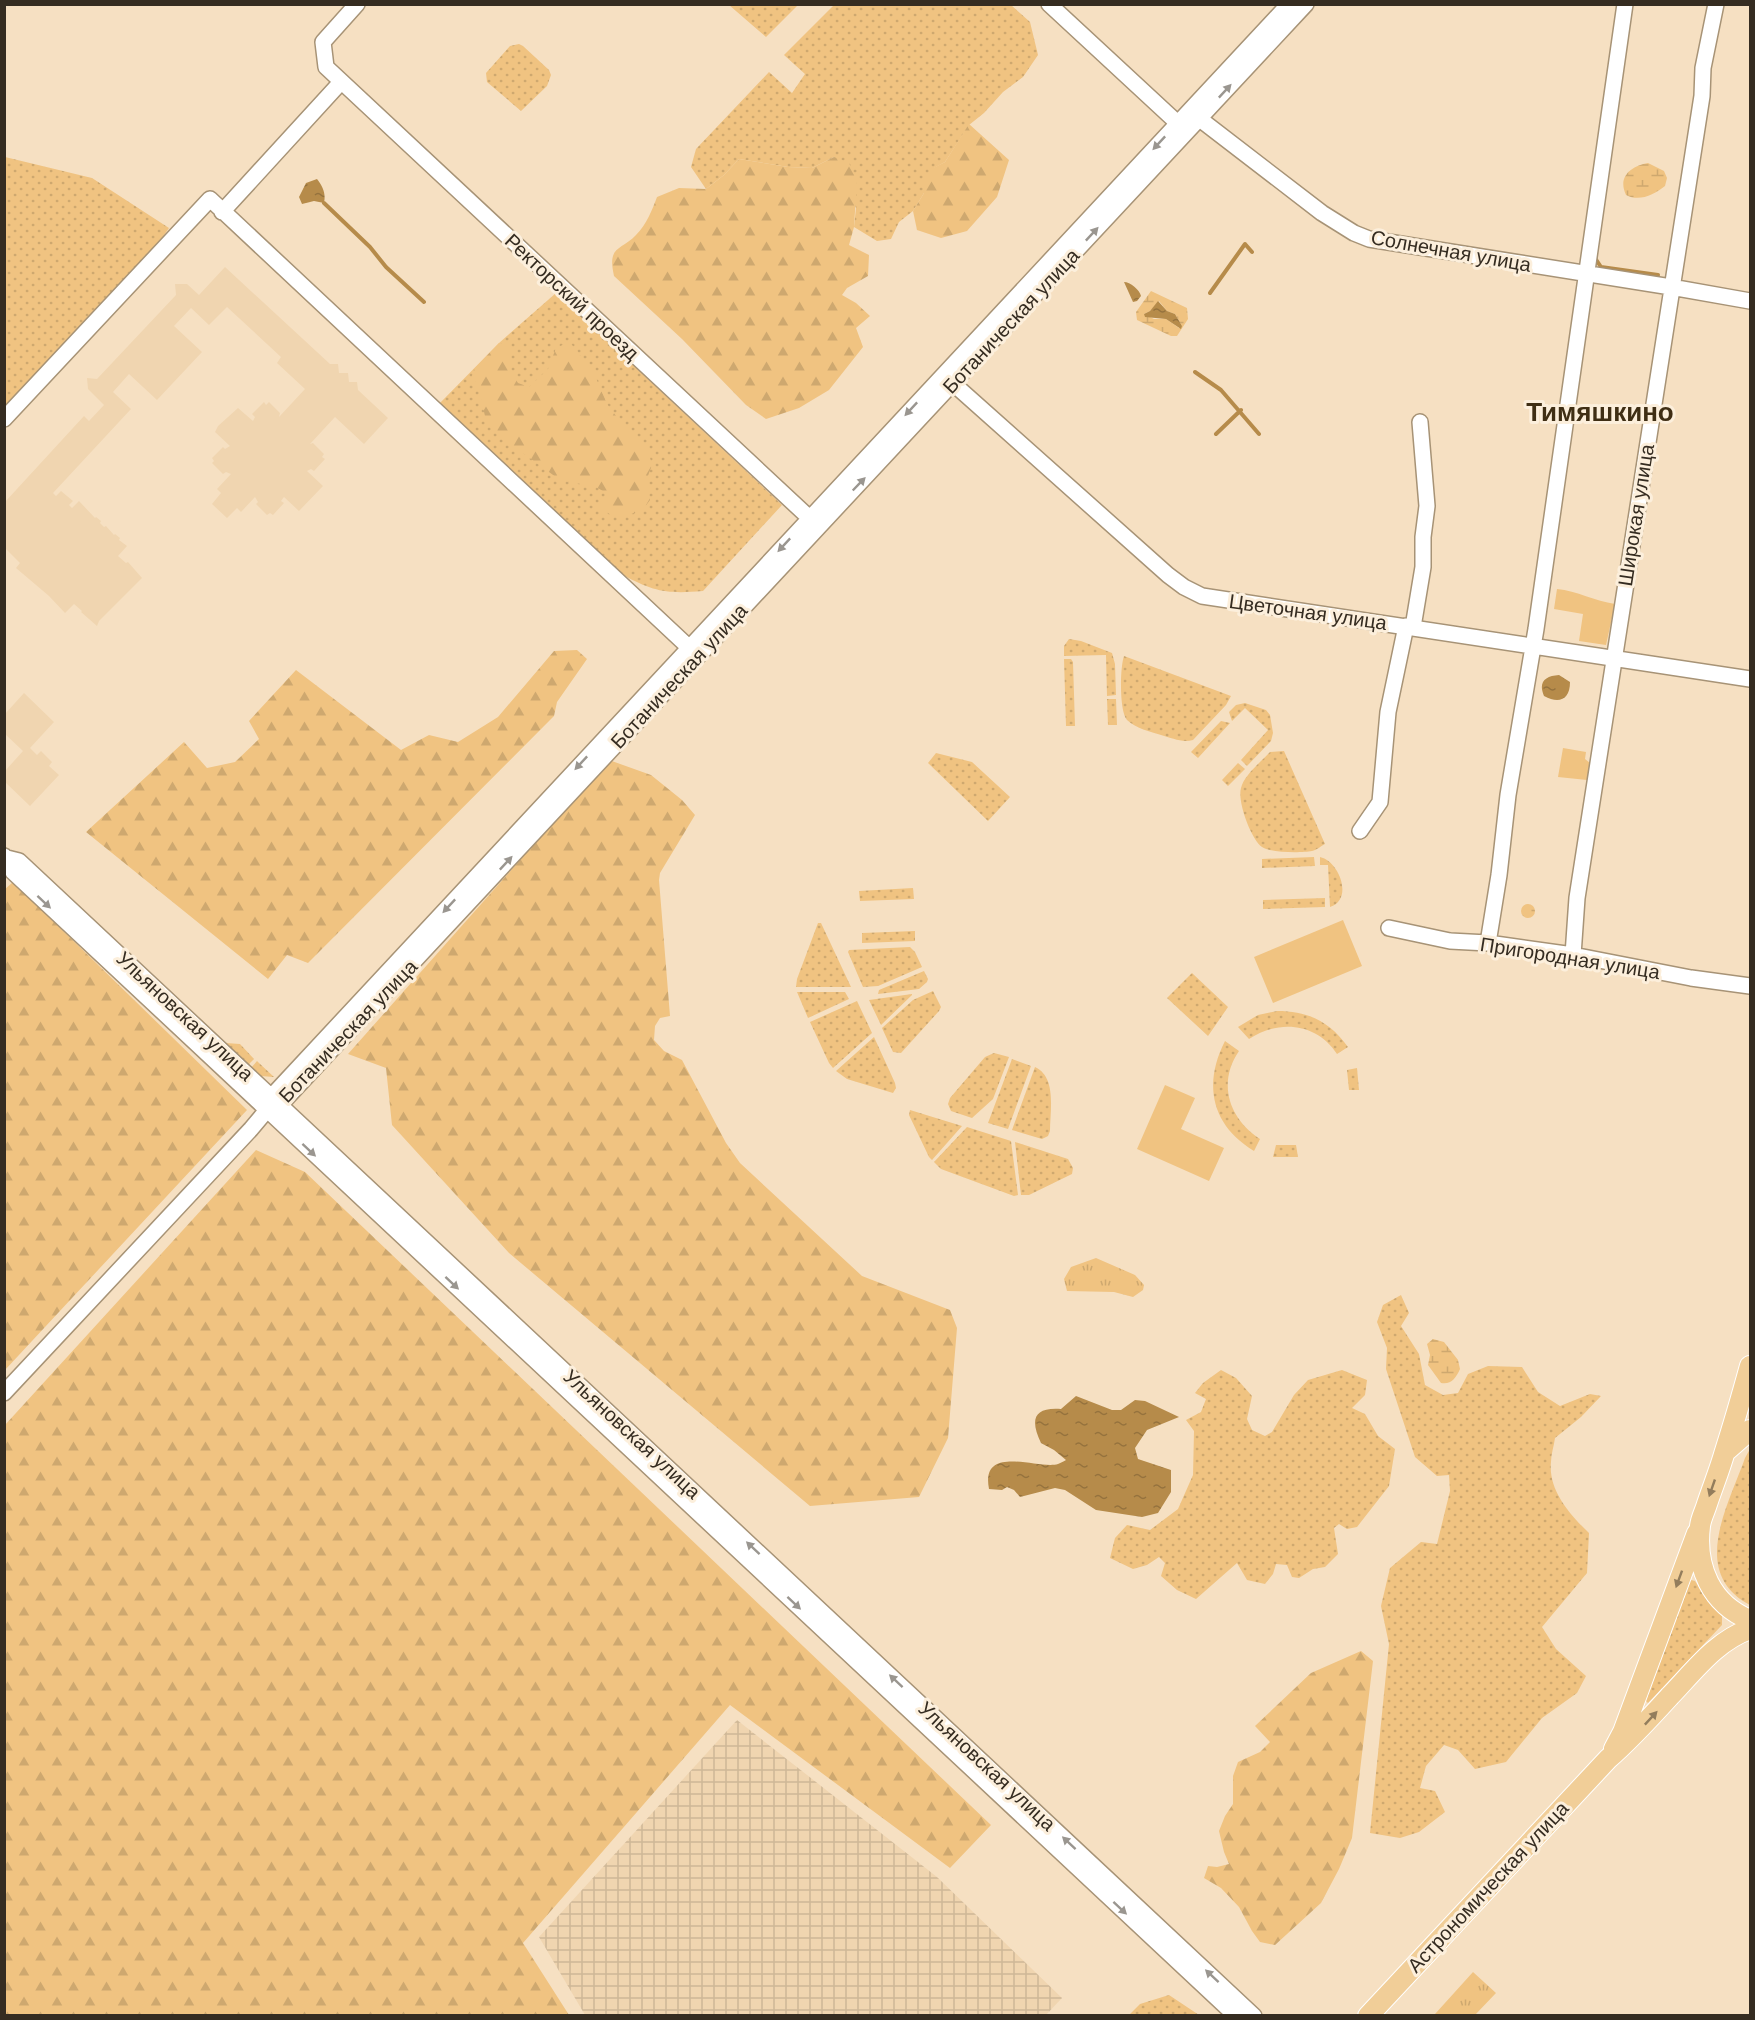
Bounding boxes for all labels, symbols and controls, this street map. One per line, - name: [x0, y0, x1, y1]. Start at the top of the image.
- one-way arrow: [1218, 84, 1232, 99]
- one-way arrow: [1152, 136, 1166, 151]
- one-way arrow: [1085, 226, 1099, 241]
- street label: Солнечная улица: [1369, 226, 1534, 276]
- street label: Ректорский проезд: [501, 229, 644, 365]
- street label: Ботаническая улица: [938, 244, 1084, 398]
- district label: Тимяшкино: [1526, 397, 1674, 427]
- one-way arrow: [905, 401, 919, 415]
- street label: Широкая улица: [1614, 442, 1658, 588]
- one-way arrow: [851, 477, 865, 491]
- one-way arrow: [778, 537, 791, 552]
- street label: Цветочная улица: [1228, 590, 1389, 634]
- street label: Ботаническая улица: [606, 599, 752, 753]
- one-way arrow: [574, 756, 588, 771]
- one-way arrow: [499, 855, 513, 870]
- one-way arrow: [36, 895, 51, 908]
- one-way arrow: [442, 899, 456, 913]
- street label: Пригородная улица: [1479, 933, 1662, 983]
- street label: Ульяновская улица: [112, 947, 258, 1086]
- street label: Ботаническая улица: [274, 955, 422, 1107]
- one-way arrow: [302, 1143, 317, 1157]
- one-way arrow: [444, 1276, 459, 1290]
- street label: Ульяновская улица: [559, 1365, 705, 1504]
- one-way arrow: [1707, 1479, 1717, 1497]
- one-way arrow: [746, 1542, 761, 1555]
- one-way arrow: [1674, 1570, 1684, 1588]
- one-way arrow: [786, 1596, 801, 1610]
- one-way arrow: [888, 1674, 903, 1688]
- street label: Ульяновская улица: [914, 1697, 1060, 1836]
- one-way arrow: [1643, 1711, 1657, 1725]
- street label: Астрономическая улица: [1403, 1797, 1573, 1977]
- one-way arrow: [1062, 1836, 1076, 1850]
- one-way arrow: [1113, 1901, 1128, 1915]
- one-way arrow: [1205, 1969, 1219, 1983]

